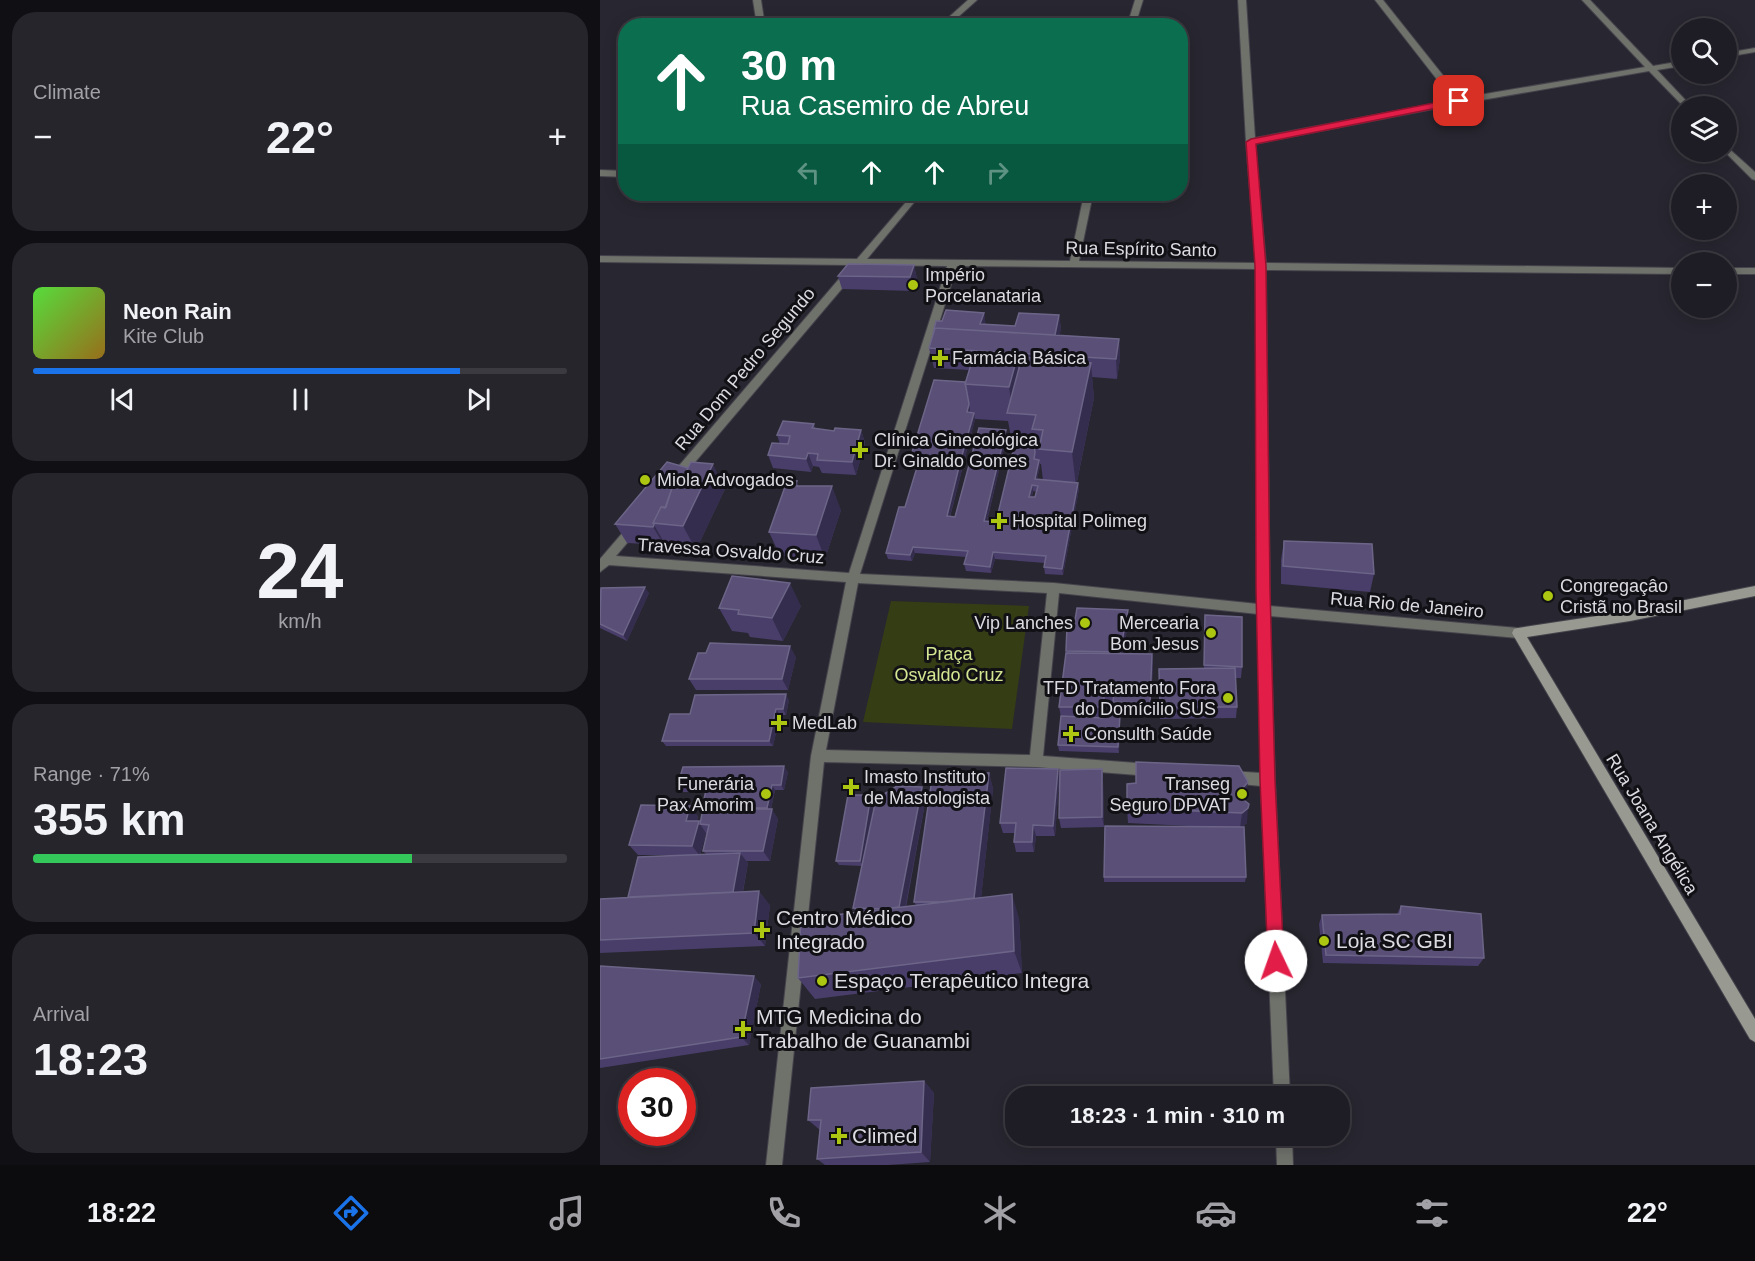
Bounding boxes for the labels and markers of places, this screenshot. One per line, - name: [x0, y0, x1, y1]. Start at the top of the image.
- pin: [1433, 75, 1484, 126]
- place label: Império Porcelanataria: [925, 265, 1042, 306]
- marker: Império Porcelanataria: [906, 278, 920, 292]
- place label: Farmácia Básica: [952, 348, 1087, 368]
- marker: Farmácia Básica: [933, 351, 947, 365]
- place label: Clínica Ginecológica Dr. Ginaldo Gomes: [874, 430, 1039, 471]
- marker: Clínica Ginecológica Dr. Ginaldo Gomes: [851, 441, 869, 459]
- place label: Miola Advogados: [657, 470, 794, 490]
- marker: Miola Advogados: [638, 473, 652, 487]
- place label: Hospital Polimeg: [1012, 511, 1147, 531]
- marker: Hospital Polimeg: [990, 512, 1008, 530]
- place label: Congregaçâo Cristã no Brasil: [1560, 576, 1682, 617]
- marker: Congregaçâo Cristã no Brasil: [1541, 589, 1555, 603]
- place label: Vip Lanches: [974, 613, 1073, 633]
- place label: Mercearia Bom Jesus: [1110, 613, 1200, 654]
- marker: Vip Lanches: [1078, 616, 1092, 630]
- marker: Mercearia Bom Jesus: [1204, 626, 1218, 640]
- place label: TFD Tratamento Fora do Domícilio SUS: [1043, 678, 1217, 719]
- marker: TFD Tratamento Fora do Domícilio SUS: [1221, 691, 1235, 705]
- place label: MedLab: [792, 713, 857, 733]
- marker: MedLab: [770, 714, 788, 732]
- place label: Consulth Saúde: [1084, 724, 1212, 744]
- marker: Consulth Saúde: [1062, 725, 1080, 743]
- place label: Imasto Instituto de Mastologista: [864, 767, 991, 808]
- place label: Funerária Pax Amorim: [657, 774, 755, 815]
- place label: Transeg Seguro DPVAT: [1110, 774, 1230, 815]
- marker: Imasto Instituto de Mastologista: [842, 778, 860, 796]
- marker: Funerária Pax Amorim: [759, 787, 773, 801]
- marker: Transeg Seguro DPVAT: [1235, 787, 1249, 801]
- place label: Centro Médico Integrado: [776, 906, 913, 953]
- marker: Centro Médico Integrado: [753, 921, 771, 939]
- place label: Loja SC GBI: [1336, 929, 1453, 952]
- marker: Loja SC GBI: [1317, 934, 1331, 948]
- place label: Espaço Terapêutico Integra: [834, 969, 1090, 992]
- marker: Espaço Terapêutico Integra: [815, 974, 829, 988]
- place label: MTG Medicina do Trabalho de Guanambi: [756, 1005, 970, 1052]
- marker: MTG Medicina do Trabalho de Guanambi: [734, 1020, 752, 1038]
- place label: Climed: [852, 1124, 917, 1147]
- marker: Climed: [830, 1127, 848, 1145]

